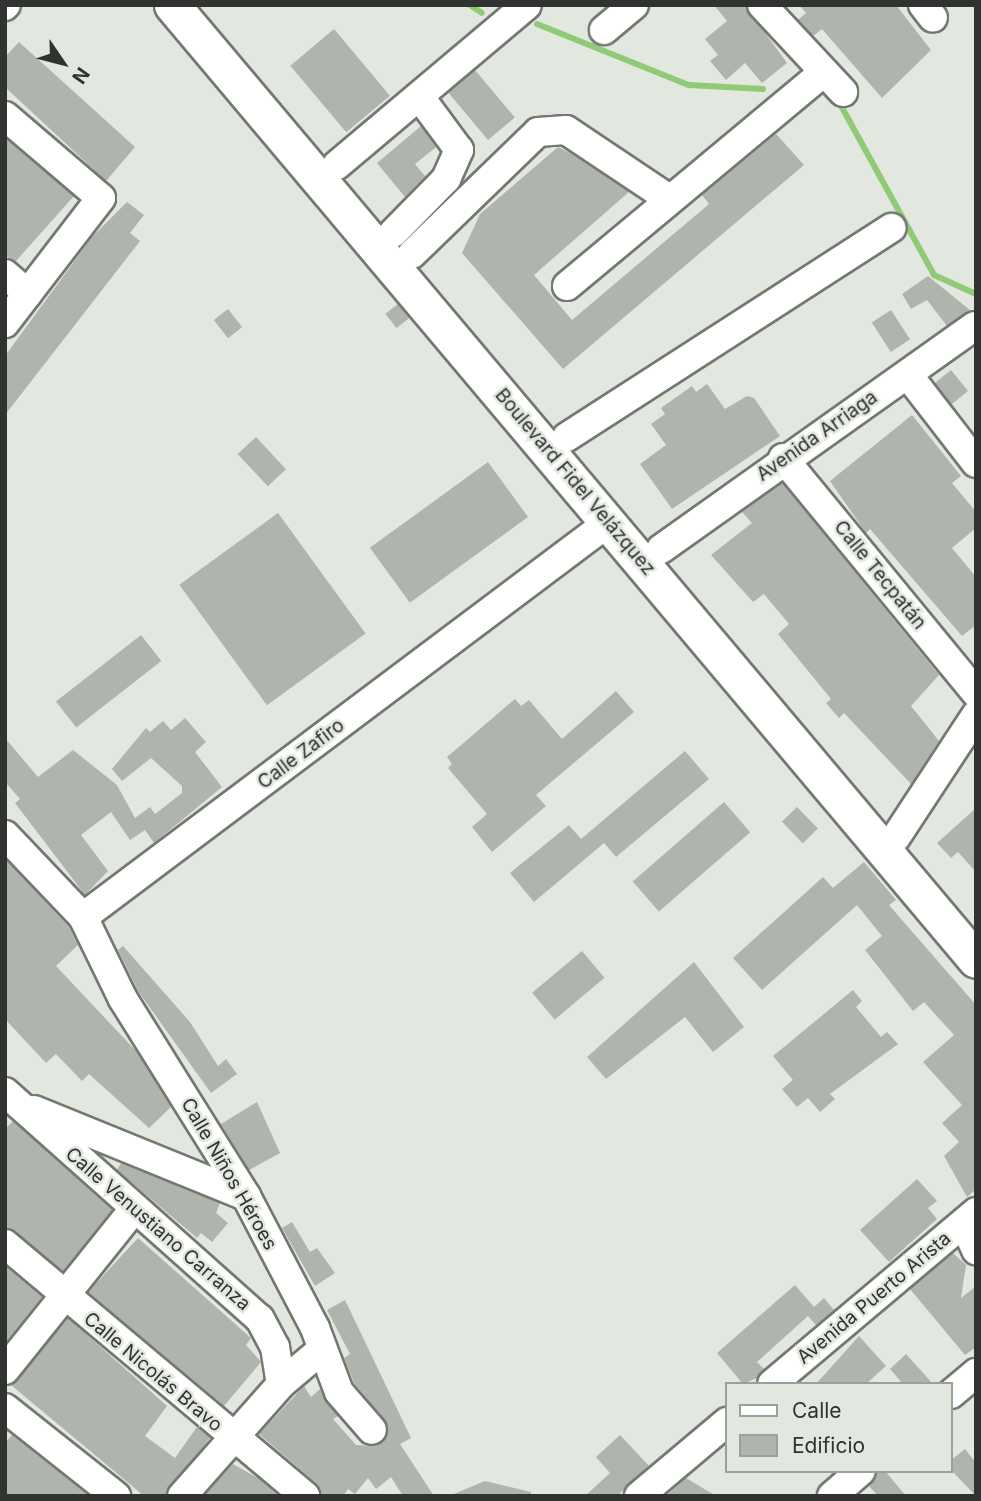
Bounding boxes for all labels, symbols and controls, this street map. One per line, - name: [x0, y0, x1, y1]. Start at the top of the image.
- north arrow: [28, 28, 98, 98]
- text: N: [67, 63, 94, 88]
- street label: Boulevard Fidel Velázquez: [490, 384, 660, 580]
- street label: Avenida Arriaga: [752, 386, 882, 486]
- street label: Calle Tecpatán: [829, 516, 931, 634]
- street label: Calle Zafiro: [253, 714, 349, 794]
- street label: Calle Niños Héroes: [176, 1094, 282, 1254]
- street label: Calle Venustiano Carranza: [61, 1142, 255, 1316]
- street label: Avenida Puerto Arista: [793, 1227, 955, 1369]
- street label: Calle Nicolás Bravo: [79, 1307, 227, 1437]
- legend: [726, 1382, 953, 1473]
- text: Calle: [792, 1398, 842, 1423]
- text: Edificio: [792, 1433, 865, 1458]

